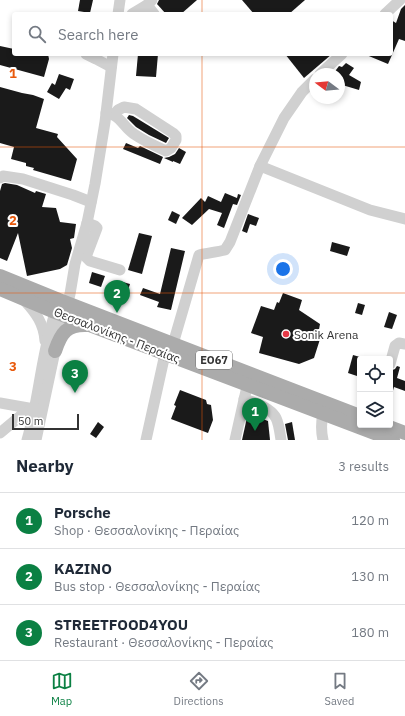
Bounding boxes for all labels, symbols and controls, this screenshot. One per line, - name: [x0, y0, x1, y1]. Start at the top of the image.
- search box: [12, 12, 393, 56]
- icon: search: [26, 23, 48, 45]
- text: Search here: [58, 25, 138, 44]
- text: 1: [9, 65, 17, 82]
- north arrow: [309, 68, 345, 104]
- text: 2: [9, 212, 17, 229]
- your location: [273, 259, 293, 279]
- pin: 2: [104, 280, 130, 313]
- street label: Θεσσαλονίκης - Περαίας: [52, 304, 182, 366]
- place label: Sonik Arena: [294, 327, 359, 342]
- marker: Sonik Arena: [281, 329, 291, 339]
- road number: ΕΟ67: [196, 351, 232, 369]
- map controls: [357, 356, 393, 428]
- button: locate: [357, 356, 393, 392]
- text: 3: [9, 358, 17, 375]
- pin: 3: [62, 360, 88, 393]
- button: layers: [357, 392, 393, 428]
- pin: 1: [242, 398, 268, 431]
- scale bar: [12, 412, 79, 431]
- text: 50 m: [18, 414, 43, 428]
- text: Nearby: [16, 455, 74, 477]
- text: 3 results: [338, 458, 389, 475]
- text: Porsche: [54, 503, 111, 522]
- text: 1: [25, 512, 33, 529]
- text: 120 m: [351, 512, 389, 529]
- text: Shop · Θεσσαλονίκης - Περαίας: [54, 522, 239, 539]
- text: ΚΑΖΙΝΟ: [54, 559, 112, 578]
- text: 2: [25, 568, 33, 585]
- text: 130 m: [351, 568, 389, 585]
- text: Bus stop · Θεσσαλονίκης - Περαίας: [54, 578, 260, 595]
- text: STREETFOOD4YOU: [54, 615, 188, 634]
- text: 3: [25, 624, 33, 641]
- text: 180 m: [351, 624, 389, 641]
- text: Restaurant · Θεσσαλονίκης - Περαίας: [54, 634, 273, 651]
- tab: Map: [51, 670, 73, 708]
- tab: Directions: [174, 670, 224, 708]
- tab: Saved: [325, 670, 354, 708]

